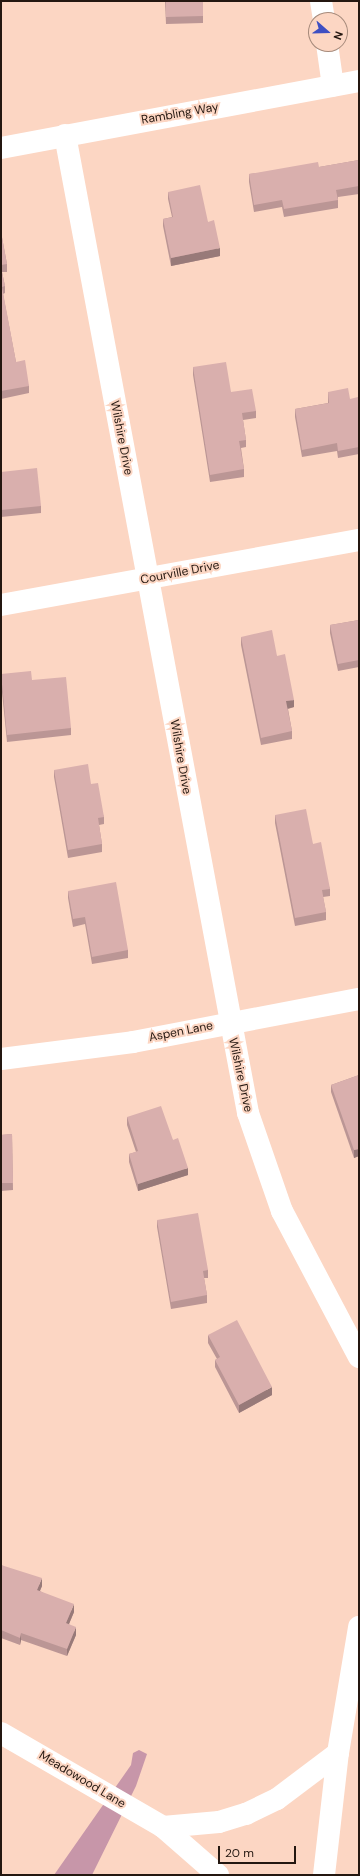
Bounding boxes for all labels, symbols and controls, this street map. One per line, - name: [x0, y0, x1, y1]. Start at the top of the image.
- north arrow: [308, 12, 348, 52]
- text: N: [330, 30, 346, 42]
- street label: Rambling Way: [140, 100, 220, 128]
- street label: Wilshire Drive: [107, 400, 135, 476]
- street label: Courville Drive: [139, 558, 221, 588]
- street label: Wilshire Drive: [166, 719, 194, 795]
- street label: Aspen Lane: [148, 1019, 214, 1045]
- street label: Wilshire Drive: [225, 1037, 255, 1113]
- street label: Meadowood Lane: [36, 1749, 128, 1811]
- scale bar: [220, 1838, 298, 1864]
- text: 20 m: [225, 1845, 254, 1861]

